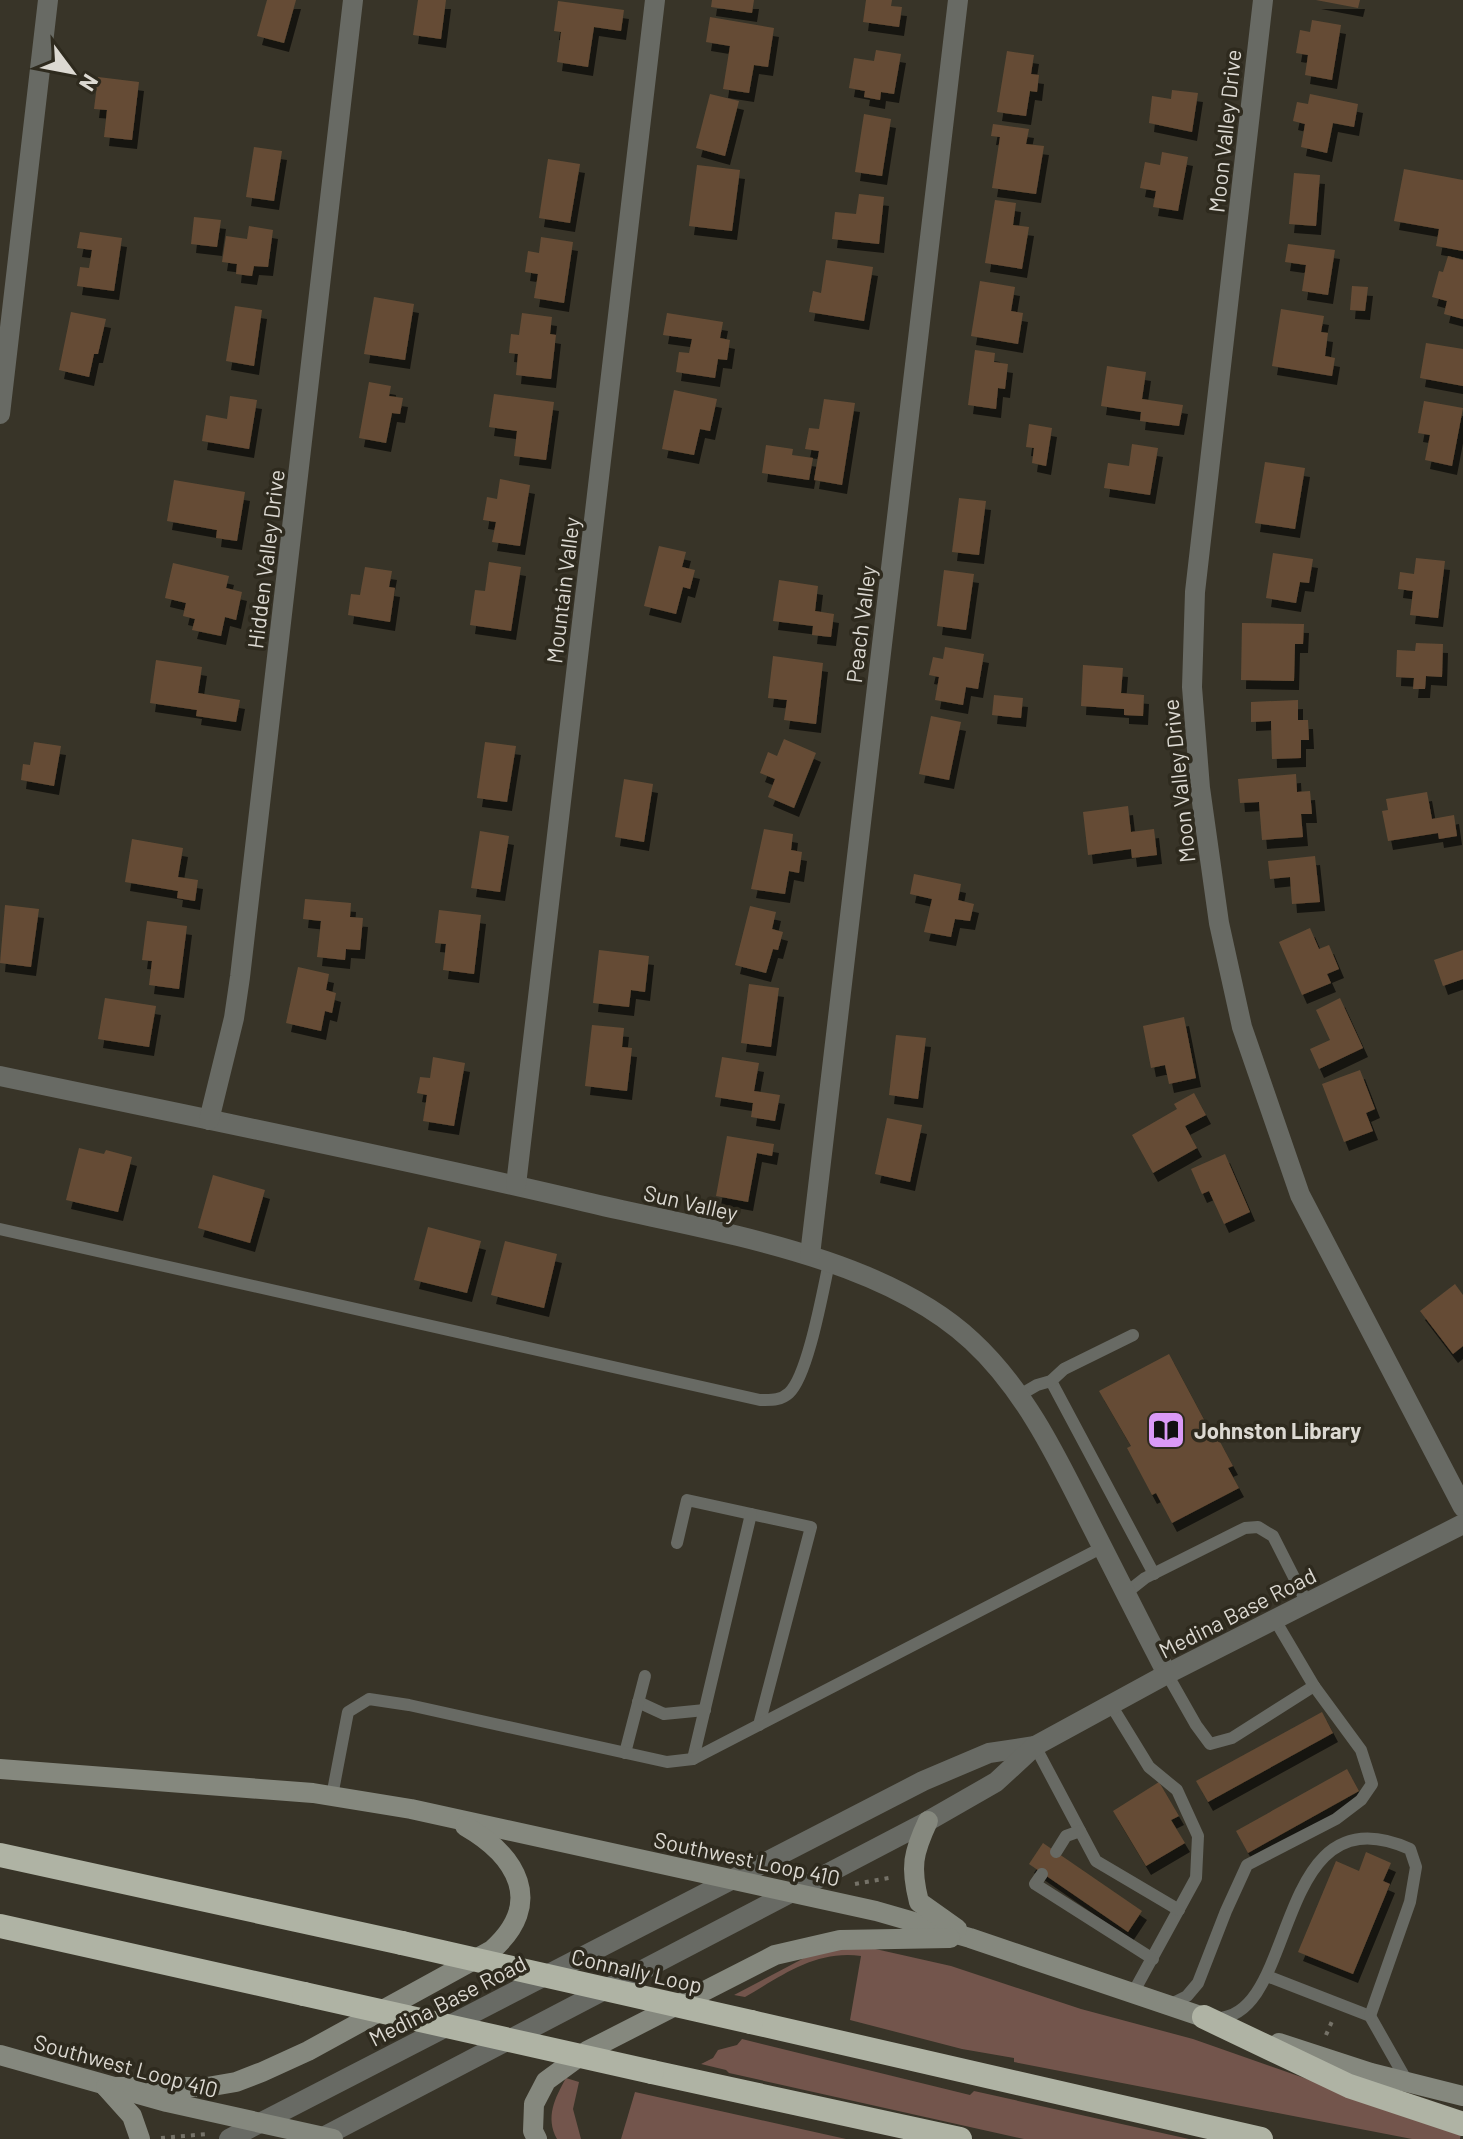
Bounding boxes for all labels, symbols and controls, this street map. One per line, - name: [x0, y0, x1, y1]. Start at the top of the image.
- north arrow: [32, 32, 112, 112]
- street label: Moon Valley Drive: [1202, 48, 1246, 214]
- text: N: [75, 70, 105, 96]
- street label: Hidden Valley Drive: [241, 468, 289, 650]
- street label: Mountain Valley: [540, 515, 584, 665]
- street label: Peach Valley: [840, 564, 880, 684]
- street label: Moon Valley Drive: [1156, 698, 1200, 864]
- street label: Sun Valley: [641, 1179, 741, 1225]
- library icon: Johnston Library: [1145, 1409, 1187, 1451]
- place label: Johnston Library: [1194, 1417, 1361, 1443]
- street label: Medina Base Road: [1154, 1561, 1320, 1663]
- street label: Southwest Loop 410: [652, 1826, 842, 1890]
- street label: Connally Loop: [569, 1942, 705, 1998]
- street label: Medina Base Road: [364, 1949, 530, 2051]
- street label: Southwest Loop 410: [31, 2028, 221, 2102]

